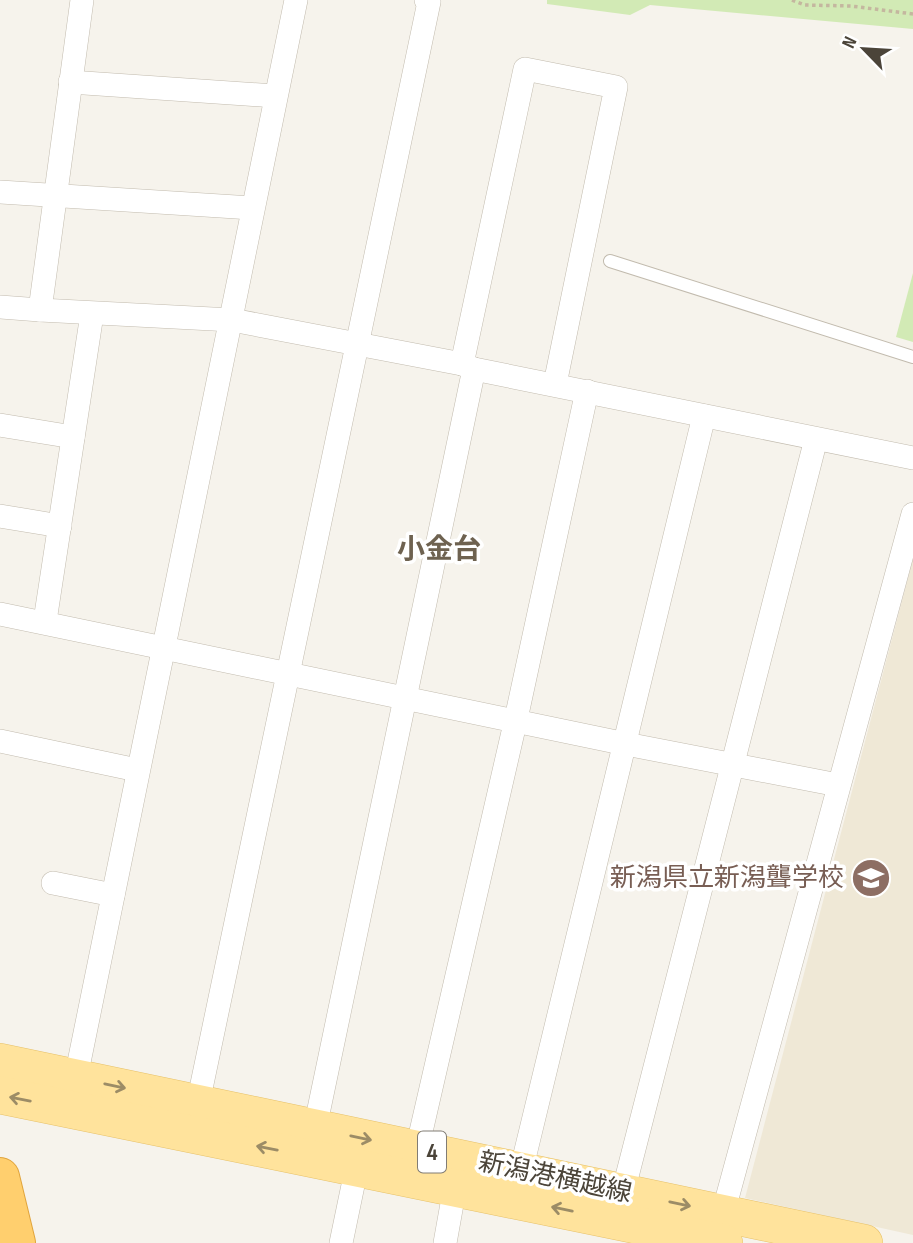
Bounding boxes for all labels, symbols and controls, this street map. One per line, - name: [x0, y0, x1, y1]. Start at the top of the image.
- north arrow: [829, 14, 899, 84]
- text: N: [837, 33, 863, 52]
- district label: 小金台: [397, 533, 481, 566]
- school or university icon: 新潟県立新潟聾学校: [850, 857, 892, 899]
- place label: 新潟県立新潟聾学校: [610, 863, 844, 894]
- one-way arrow: [103, 1079, 126, 1093]
- one-way arrow: [9, 1091, 32, 1105]
- one-way arrow: [349, 1131, 372, 1145]
- road number: 4: [418, 1132, 446, 1172]
- one-way arrow: [256, 1141, 279, 1155]
- street label: 新潟港横越線: [475, 1147, 635, 1209]
- one-way arrow: [668, 1198, 691, 1212]
- one-way arrow: [551, 1201, 574, 1215]

